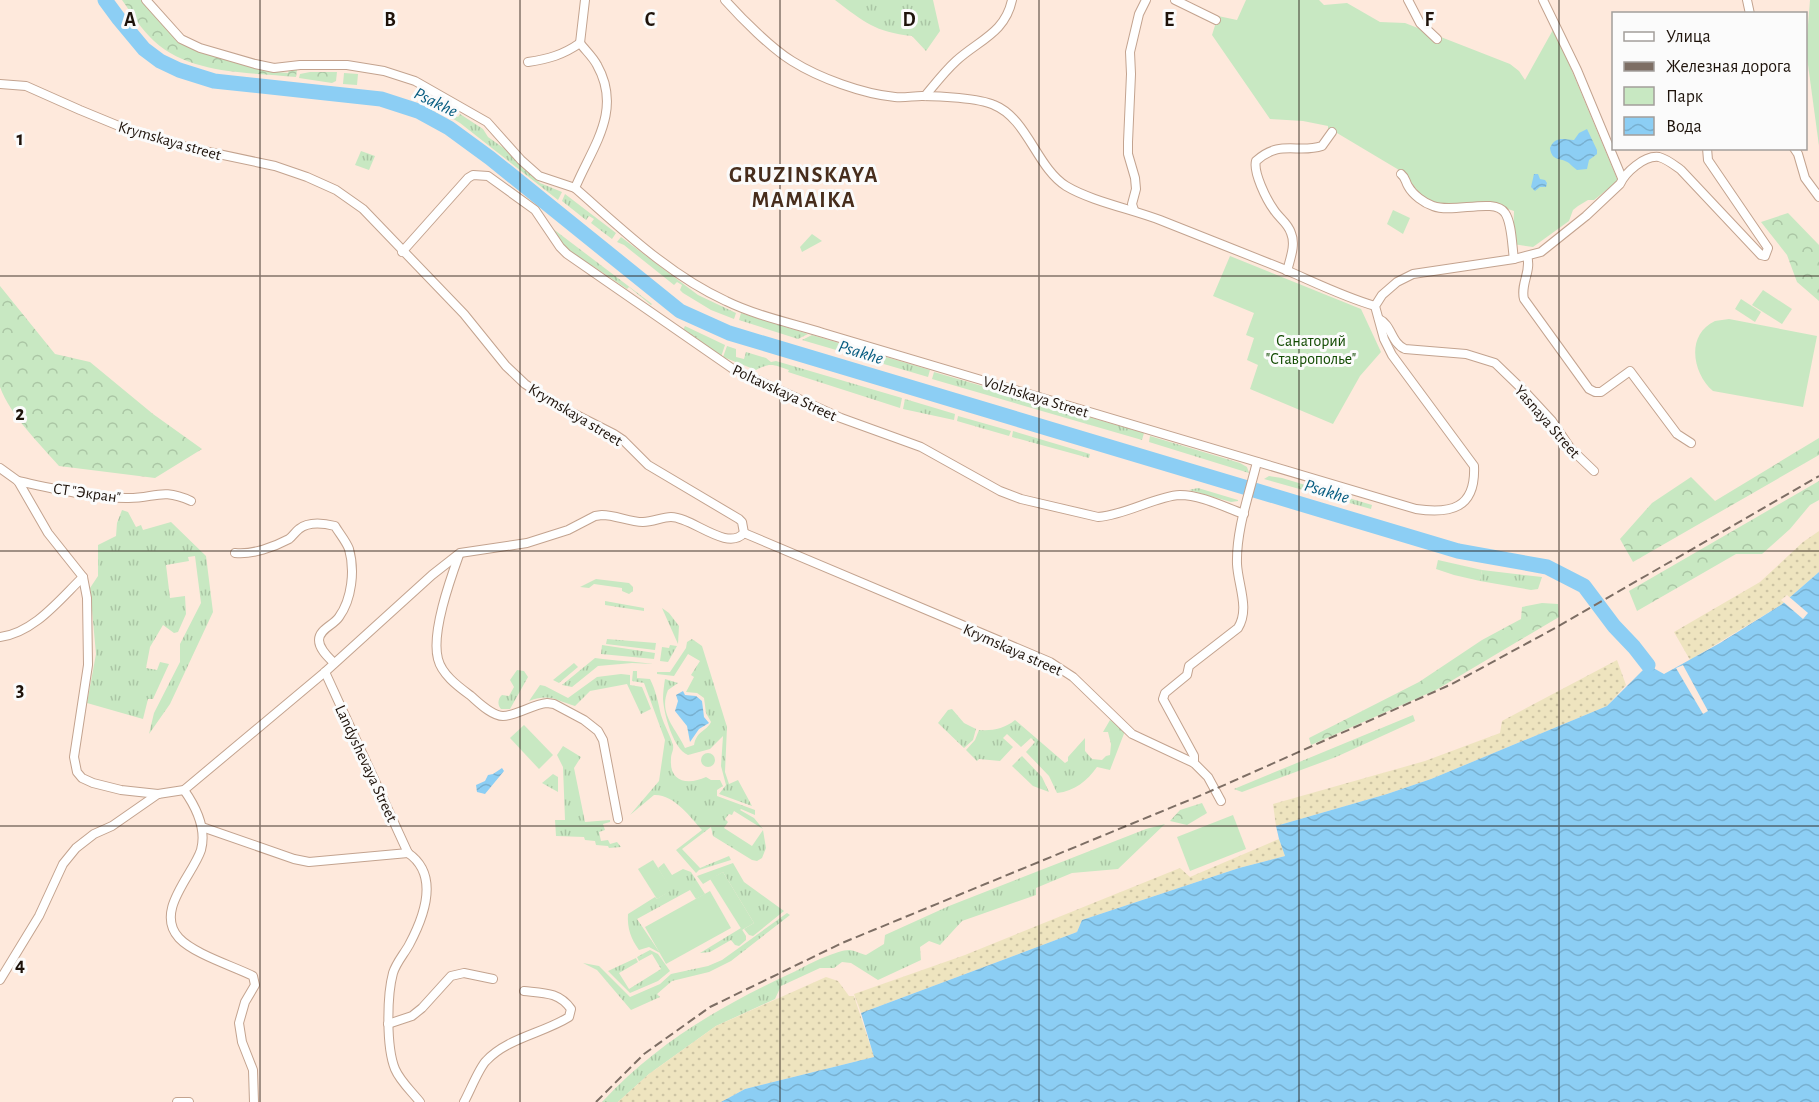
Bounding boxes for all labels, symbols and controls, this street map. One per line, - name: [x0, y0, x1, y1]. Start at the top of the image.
- text: A: [124, 10, 136, 30]
- text: B: [384, 10, 396, 30]
- text: C: [645, 10, 656, 30]
- text: D: [902, 10, 916, 30]
- text: E: [1164, 10, 1174, 30]
- text: F: [1424, 10, 1434, 30]
- legend: [1612, 12, 1807, 150]
- text: Улица: [1666, 28, 1711, 46]
- text: Железная дорога: [1666, 58, 1791, 76]
- water label: Psakhe: [411, 85, 460, 121]
- text: Парк: [1666, 88, 1704, 106]
- text: Вода: [1666, 118, 1702, 136]
- street label: Krymskaya street: [116, 119, 223, 164]
- text: 1: [16, 129, 24, 149]
- district label: GRUZINSKAYA MAMAIKA: [729, 164, 879, 211]
- park label: Санаторий "Ставрополье": [1266, 333, 1356, 367]
- water label: Psakhe: [836, 338, 885, 368]
- street label: Poltavskaya Street: [730, 362, 839, 425]
- street label: Volzhskaya Street: [981, 373, 1090, 422]
- street label: Krymskaya street: [525, 381, 625, 450]
- street label: Yasnaya Street: [1511, 382, 1583, 462]
- text: 2: [15, 404, 25, 424]
- water label: Psakhe: [1302, 477, 1351, 507]
- street label: СТ "Экран": [52, 480, 122, 506]
- street label: Krymskaya street: [960, 621, 1064, 680]
- text: 3: [16, 680, 24, 700]
- street label: Landyshevaya Street: [331, 703, 400, 825]
- text: 4: [15, 955, 25, 975]

